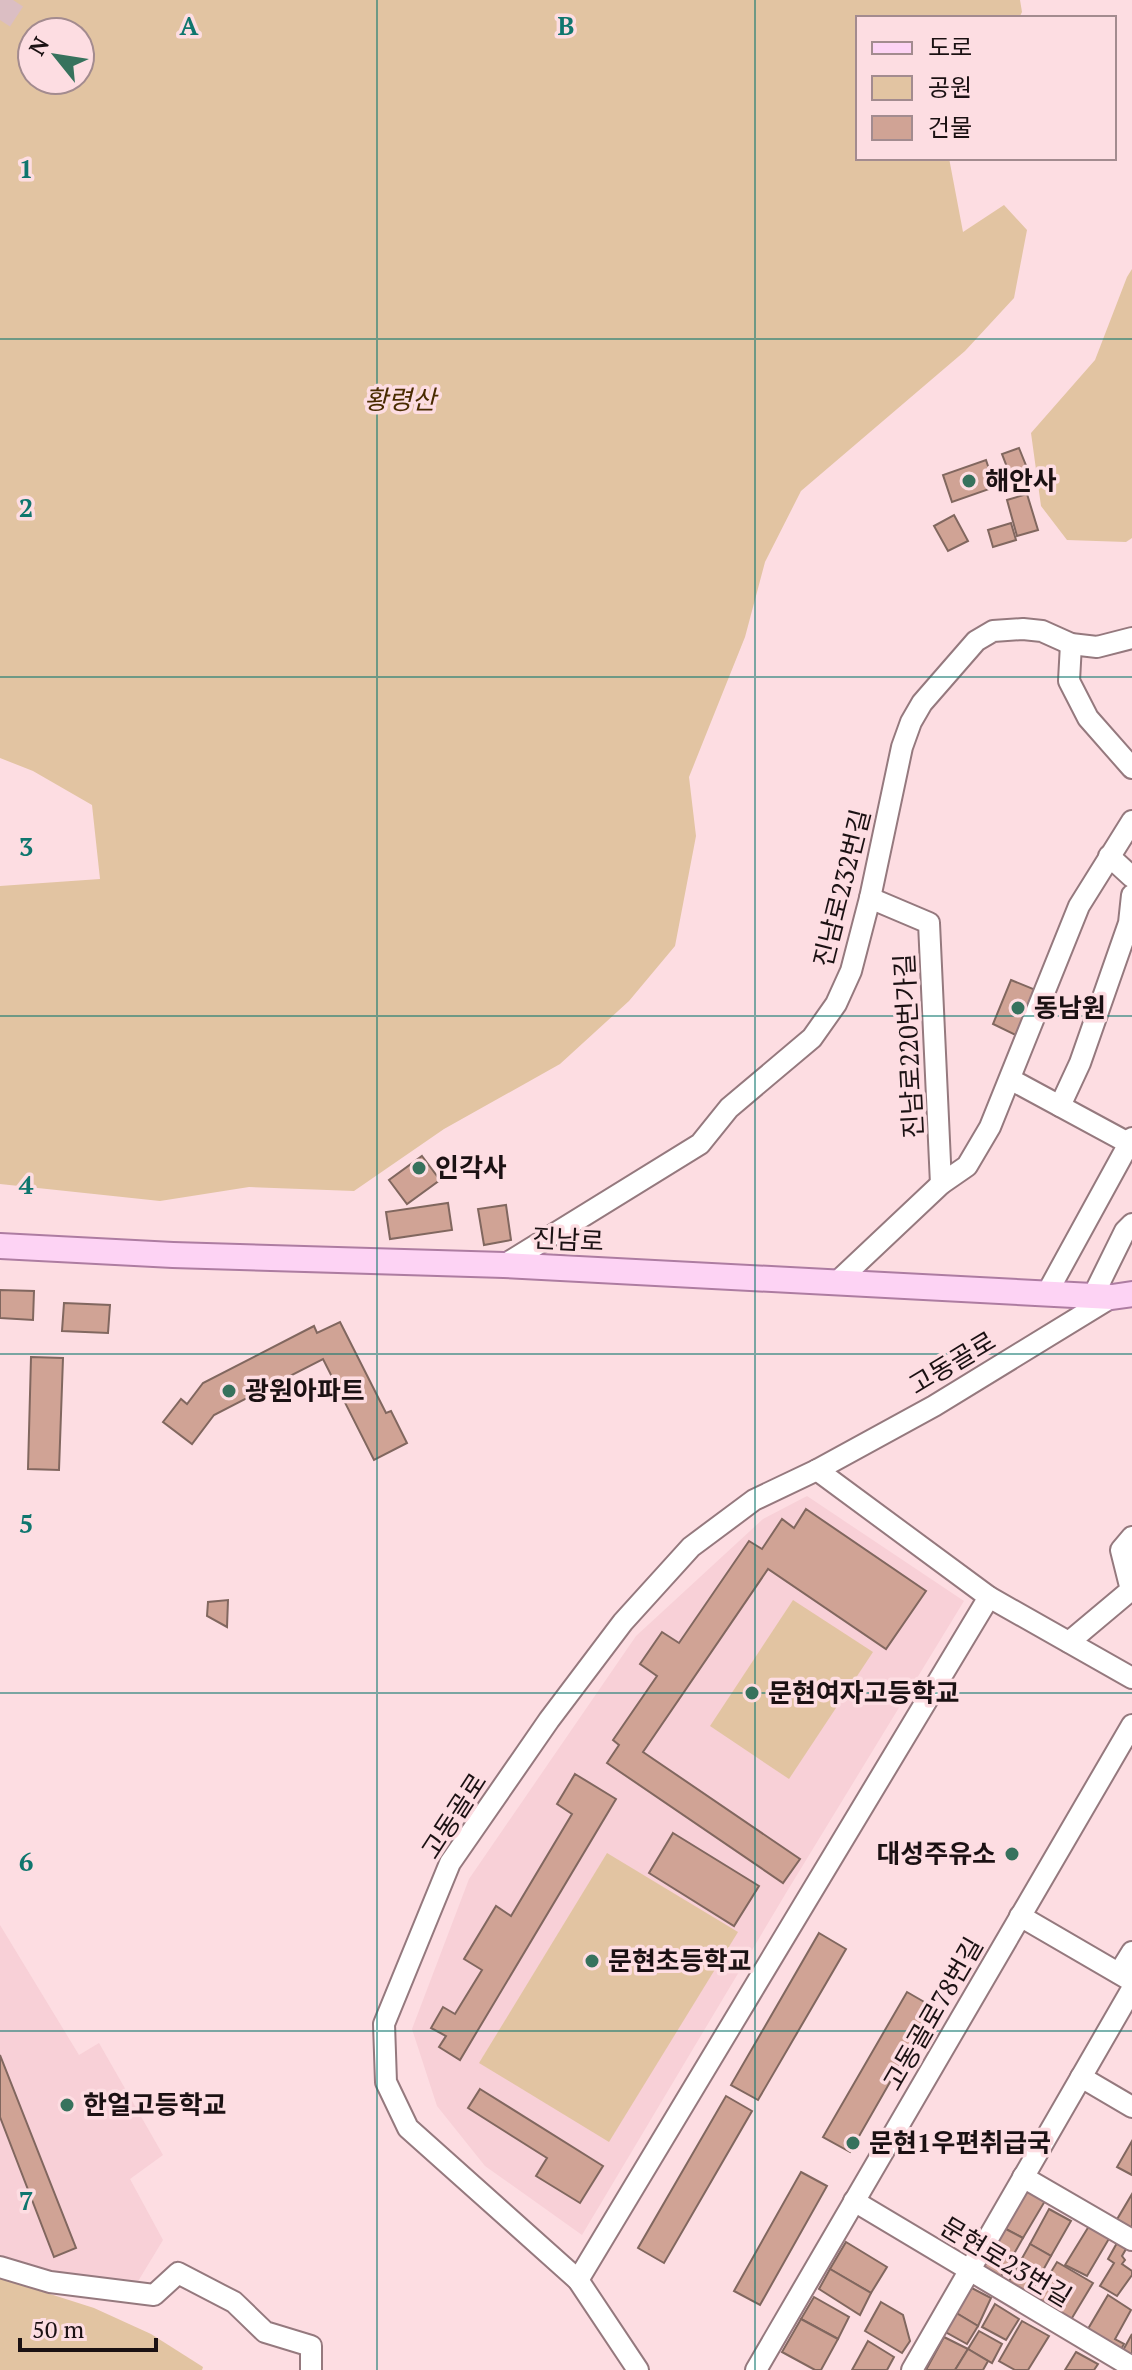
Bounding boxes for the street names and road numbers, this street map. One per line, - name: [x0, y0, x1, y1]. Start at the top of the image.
- street label: 진남로232번길: [805, 805, 877, 970]
- street label: 진남로220번가길: [886, 953, 930, 1139]
- street label: 진남로: [531, 1220, 605, 1258]
- street label: 고동골로: [902, 1323, 1001, 1401]
- street label: 고동골로: [413, 1766, 493, 1865]
- street label: 고동골로78번길: [875, 1931, 990, 2096]
- street label: 문현로23번길: [935, 2209, 1078, 2314]

